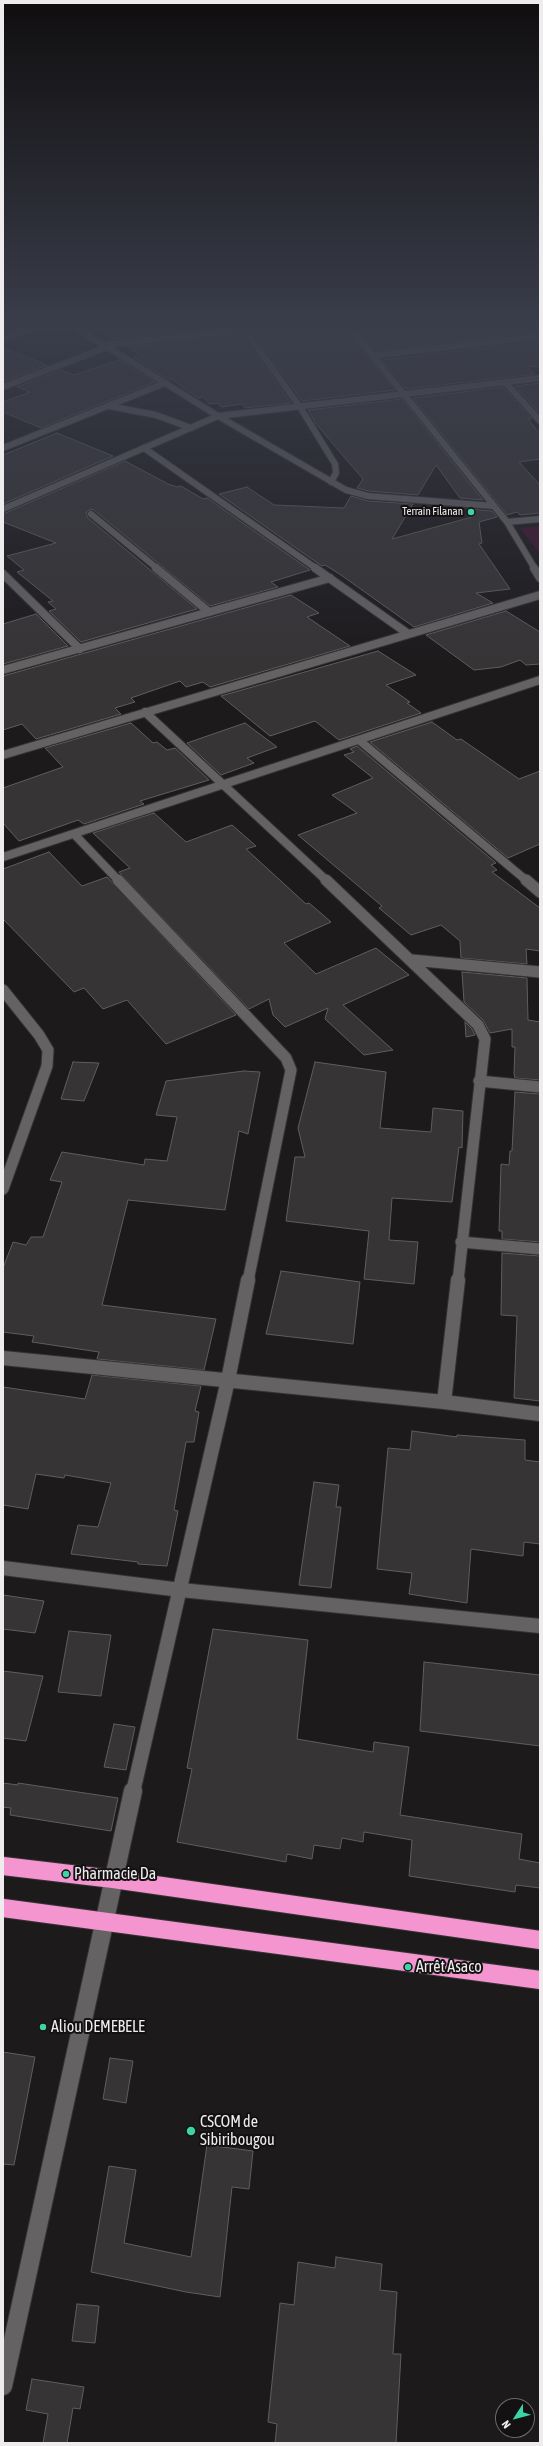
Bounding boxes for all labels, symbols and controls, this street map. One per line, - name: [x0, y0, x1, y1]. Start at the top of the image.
- place label: Terrain Filanan: [402, 505, 463, 519]
- marker: Terrain Filanan: [466, 507, 476, 517]
- place label: Pharmacie Da: [74, 1864, 156, 1884]
- marker: Pharmacie Da: [61, 1869, 71, 1879]
- place label: Arrêt Asaco: [416, 1957, 482, 1977]
- marker: Arrêt Asaco: [403, 1962, 413, 1972]
- place label: Aliou DEMEBELE: [51, 2017, 145, 2037]
- marker: Aliou DEMEBELE: [38, 2022, 48, 2032]
- place label: CSCOM de Sibiribougou: [200, 2112, 275, 2150]
- marker: CSCOM de Sibiribougou: [185, 2125, 197, 2137]
- north arrow: [495, 2398, 535, 2438]
- text: N: [499, 2418, 513, 2431]

